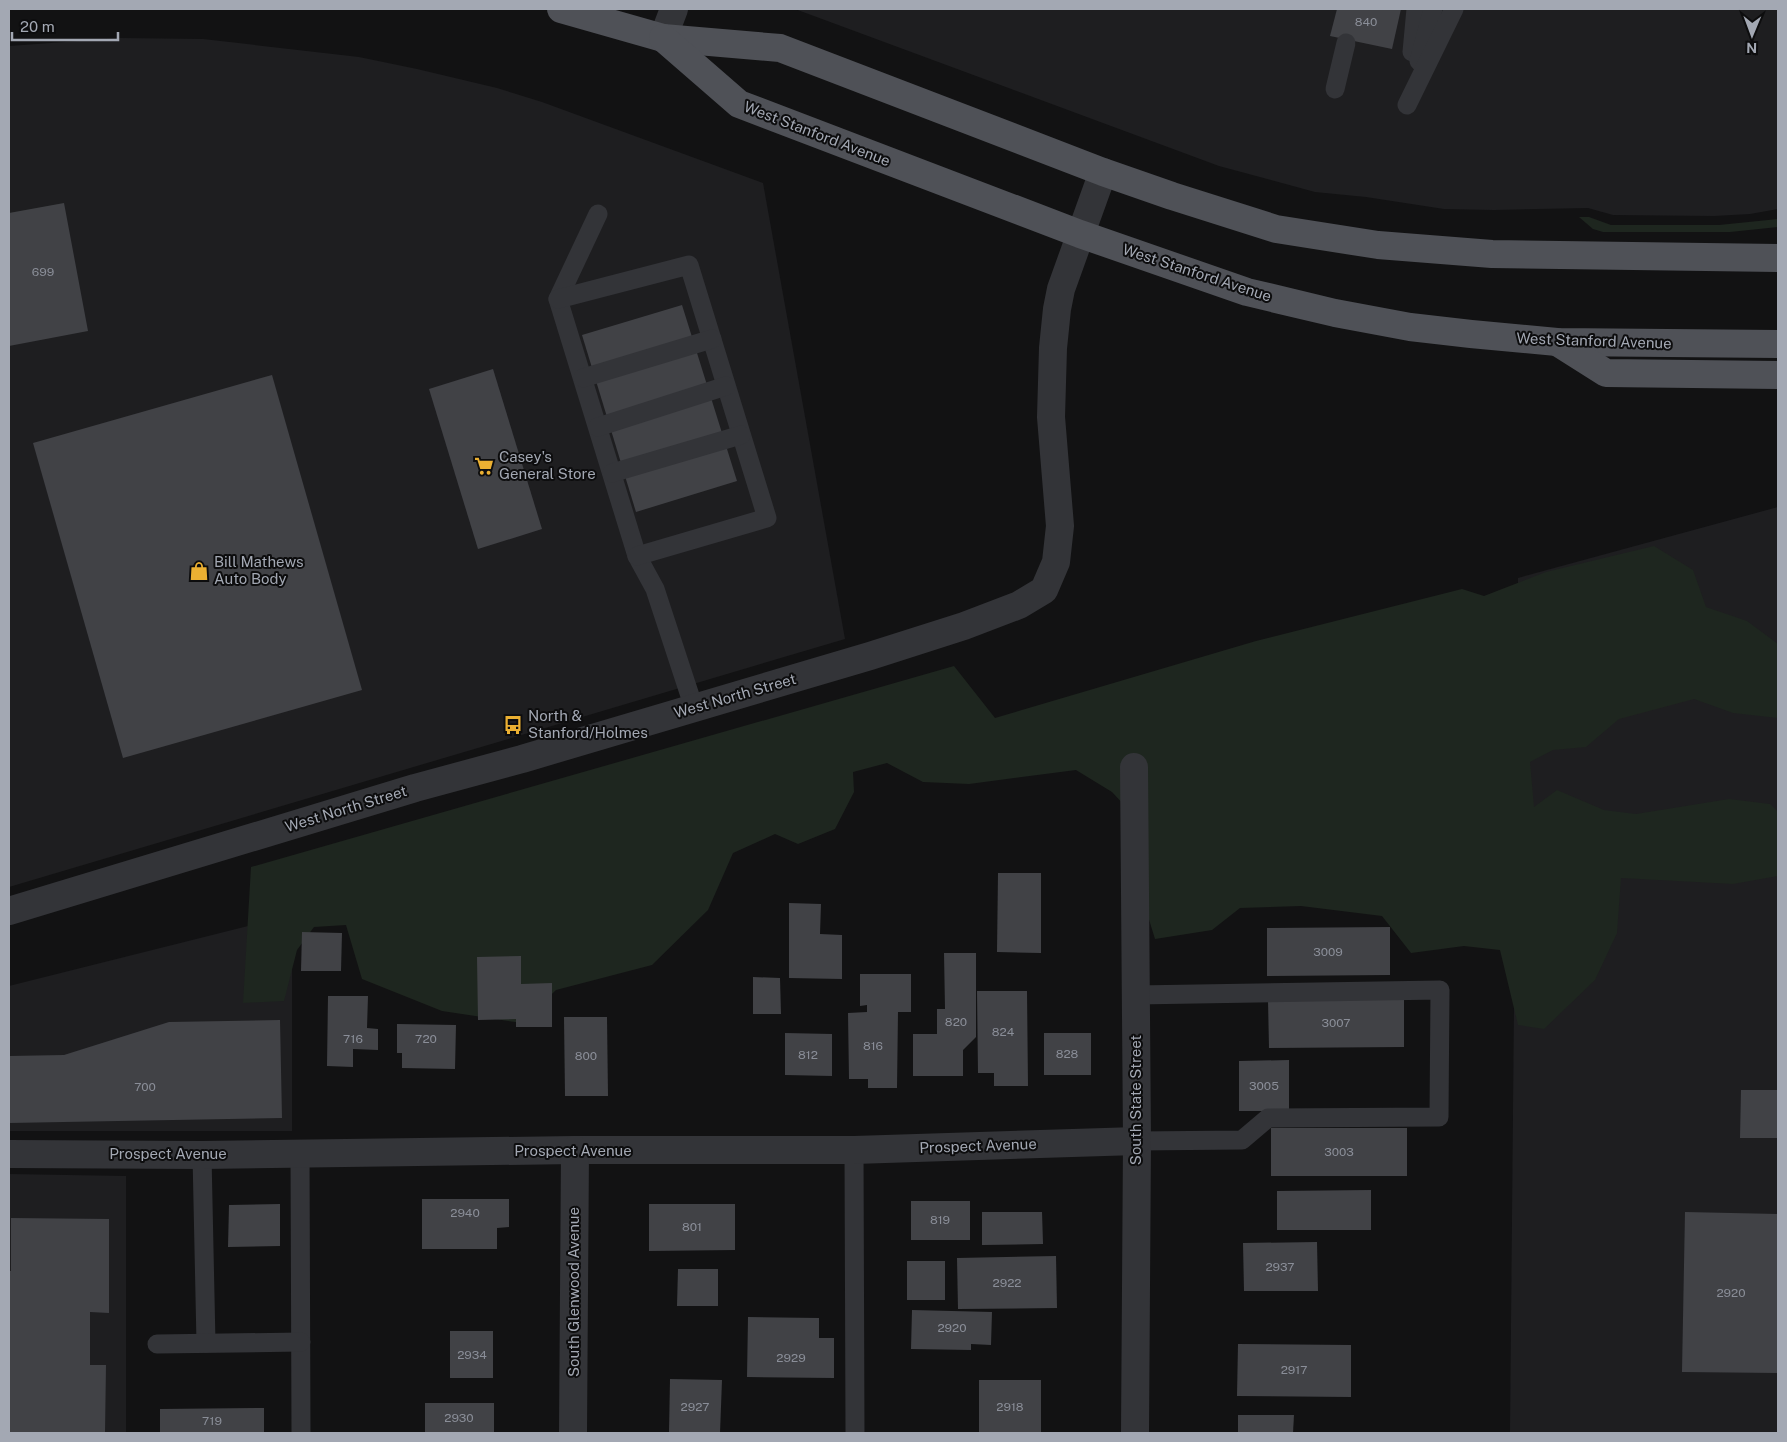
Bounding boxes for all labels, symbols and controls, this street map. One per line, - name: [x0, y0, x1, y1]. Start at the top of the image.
- scale bar: [12, 10, 119, 42]
- north arrow: [1727, 10, 1777, 60]
- house number: 840: [1355, 15, 1377, 29]
- text: 20 m: [20, 18, 55, 35]
- text: N: [1746, 40, 1757, 56]
- street label: West Stanford Avenue: [742, 98, 893, 169]
- street label: West Stanford Avenue: [1121, 240, 1274, 305]
- house number: 699: [32, 265, 54, 279]
- street label: West Stanford Avenue: [1516, 329, 1672, 352]
- place label: Casey's General Store: [499, 448, 596, 482]
- supermarket icon: Casey's General Store: [473, 455, 495, 477]
- place label: Bill Mathews Auto Body: [214, 553, 304, 587]
- shop icon: Bill Mathews Auto Body: [188, 560, 210, 582]
- street label: West North Street: [672, 670, 798, 721]
- place label: North & Stanford/Holmes: [528, 707, 648, 741]
- bus stop icon: North & Stanford/Holmes: [502, 714, 524, 736]
- street label: West North Street: [283, 782, 409, 835]
- house number: 3009: [1313, 945, 1343, 959]
- house number: 820: [945, 1015, 967, 1029]
- house number: 3007: [1321, 1016, 1351, 1030]
- house number: 824: [992, 1025, 1015, 1039]
- house number: 716: [343, 1032, 363, 1046]
- house number: 720: [415, 1032, 437, 1046]
- street label: South State Street: [1127, 1035, 1144, 1165]
- house number: 816: [863, 1039, 883, 1053]
- house number: 828: [1056, 1047, 1079, 1061]
- house number: 812: [798, 1048, 818, 1062]
- house number: 800: [575, 1049, 597, 1063]
- house number: 3005: [1249, 1079, 1279, 1093]
- house number: 700: [134, 1080, 156, 1094]
- street label: Prospect Avenue: [919, 1135, 1037, 1156]
- street label: Prospect Avenue: [514, 1142, 632, 1159]
- street label: Prospect Avenue: [109, 1145, 227, 1162]
- house number: 3003: [1324, 1145, 1354, 1159]
- house number: 2940: [450, 1206, 480, 1220]
- street label: South Glenwood Avenue: [565, 1207, 582, 1377]
- house number: 819: [930, 1213, 950, 1227]
- house number: 801: [682, 1220, 702, 1234]
- house number: 2937: [1265, 1260, 1295, 1274]
- house number: 2922: [993, 1276, 1021, 1290]
- house number: 2920: [1716, 1286, 1746, 1300]
- house number: 2920: [937, 1321, 967, 1335]
- house number: 2934: [457, 1348, 487, 1362]
- house number: 2929: [776, 1351, 806, 1365]
- house number: 2917: [1281, 1363, 1307, 1377]
- house number: 2927: [680, 1400, 710, 1414]
- house number: 2918: [996, 1400, 1024, 1414]
- house number: 2930: [444, 1411, 474, 1425]
- house number: 719: [202, 1414, 222, 1428]

